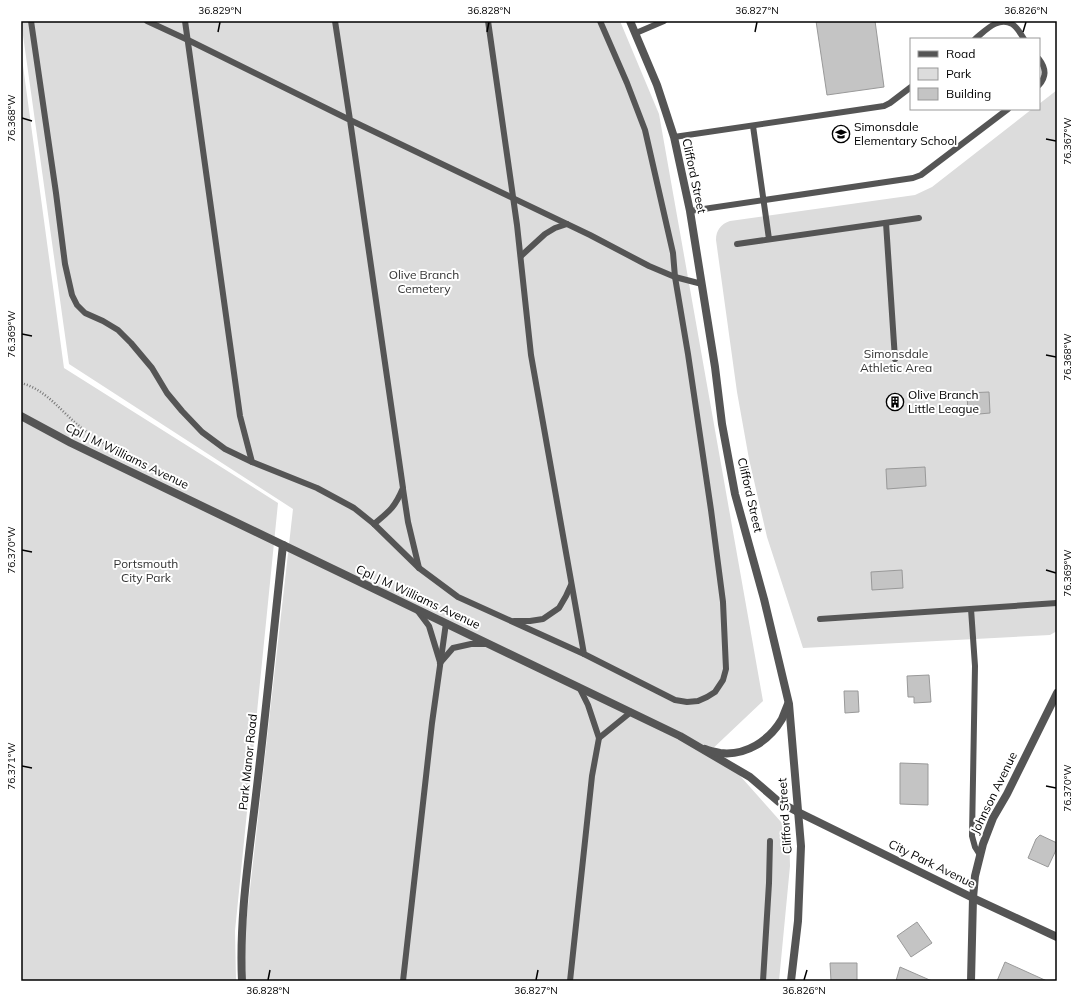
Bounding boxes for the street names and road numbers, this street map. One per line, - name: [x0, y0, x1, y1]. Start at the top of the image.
- street label: Clifford Street: [679, 137, 710, 215]
- street label: Cpl J M Williams Avenue: [63, 419, 191, 492]
- street label: Clifford Street: [735, 456, 766, 534]
- street label: Cpl J M Williams Avenue: [354, 561, 483, 632]
- street label: Park Manor Road: [235, 713, 260, 811]
- street label: Johnson Avenue: [967, 749, 1020, 836]
- street label: Clifford Street: [774, 777, 795, 855]
- street label: City Park Avenue: [886, 836, 978, 891]

